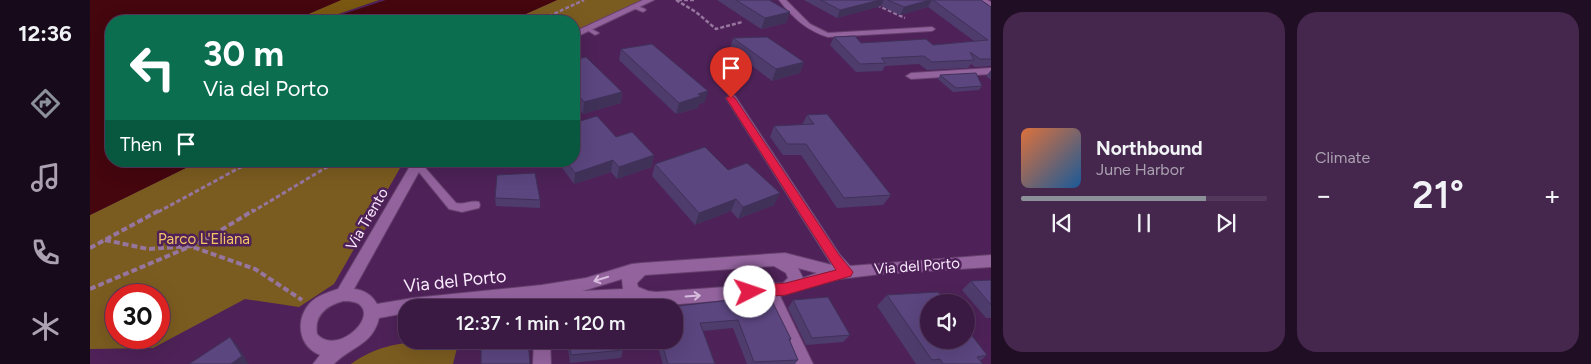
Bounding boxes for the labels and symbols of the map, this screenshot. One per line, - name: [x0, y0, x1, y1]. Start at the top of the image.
- pin: [710, 47, 752, 98]
- street label: Via Trento: [342, 184, 392, 253]
- park label: Parco L'Eliana: [158, 230, 250, 248]
- street label: Via del Porto: [874, 254, 961, 278]
- street label: Via del Porto: [403, 265, 507, 297]
- position arrow: [723, 265, 775, 317]
- one-way arrow: [594, 275, 610, 285]
- speed limit sign: 30: [105, 284, 170, 349]
- one-way arrow: [685, 291, 701, 301]

